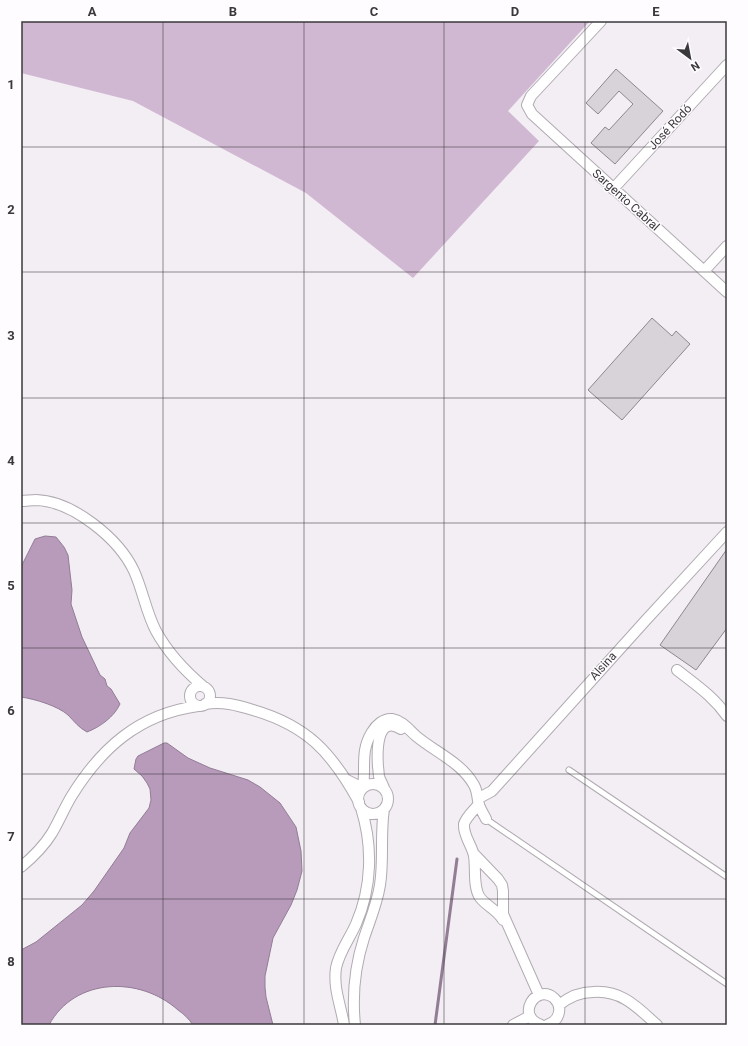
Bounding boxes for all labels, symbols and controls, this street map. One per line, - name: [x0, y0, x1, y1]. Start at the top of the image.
- text: A: [88, 4, 97, 19]
- text: B: [229, 4, 237, 19]
- text: C: [370, 4, 379, 19]
- text: D: [511, 4, 519, 19]
- text: E: [652, 4, 660, 19]
- north arrow: [670, 38, 710, 78]
- text: N: [688, 58, 702, 74]
- text: 1: [7, 77, 15, 92]
- street label: José Rodó: [645, 101, 695, 153]
- street label: Sargento Cabral: [590, 166, 662, 234]
- text: 2: [7, 202, 15, 217]
- text: 3: [7, 328, 15, 343]
- text: 4: [7, 453, 15, 468]
- text: 5: [7, 578, 15, 593]
- street label: Alsina: [587, 649, 619, 683]
- text: 6: [7, 703, 15, 718]
- text: 7: [7, 829, 15, 844]
- text: 8: [7, 954, 15, 969]

